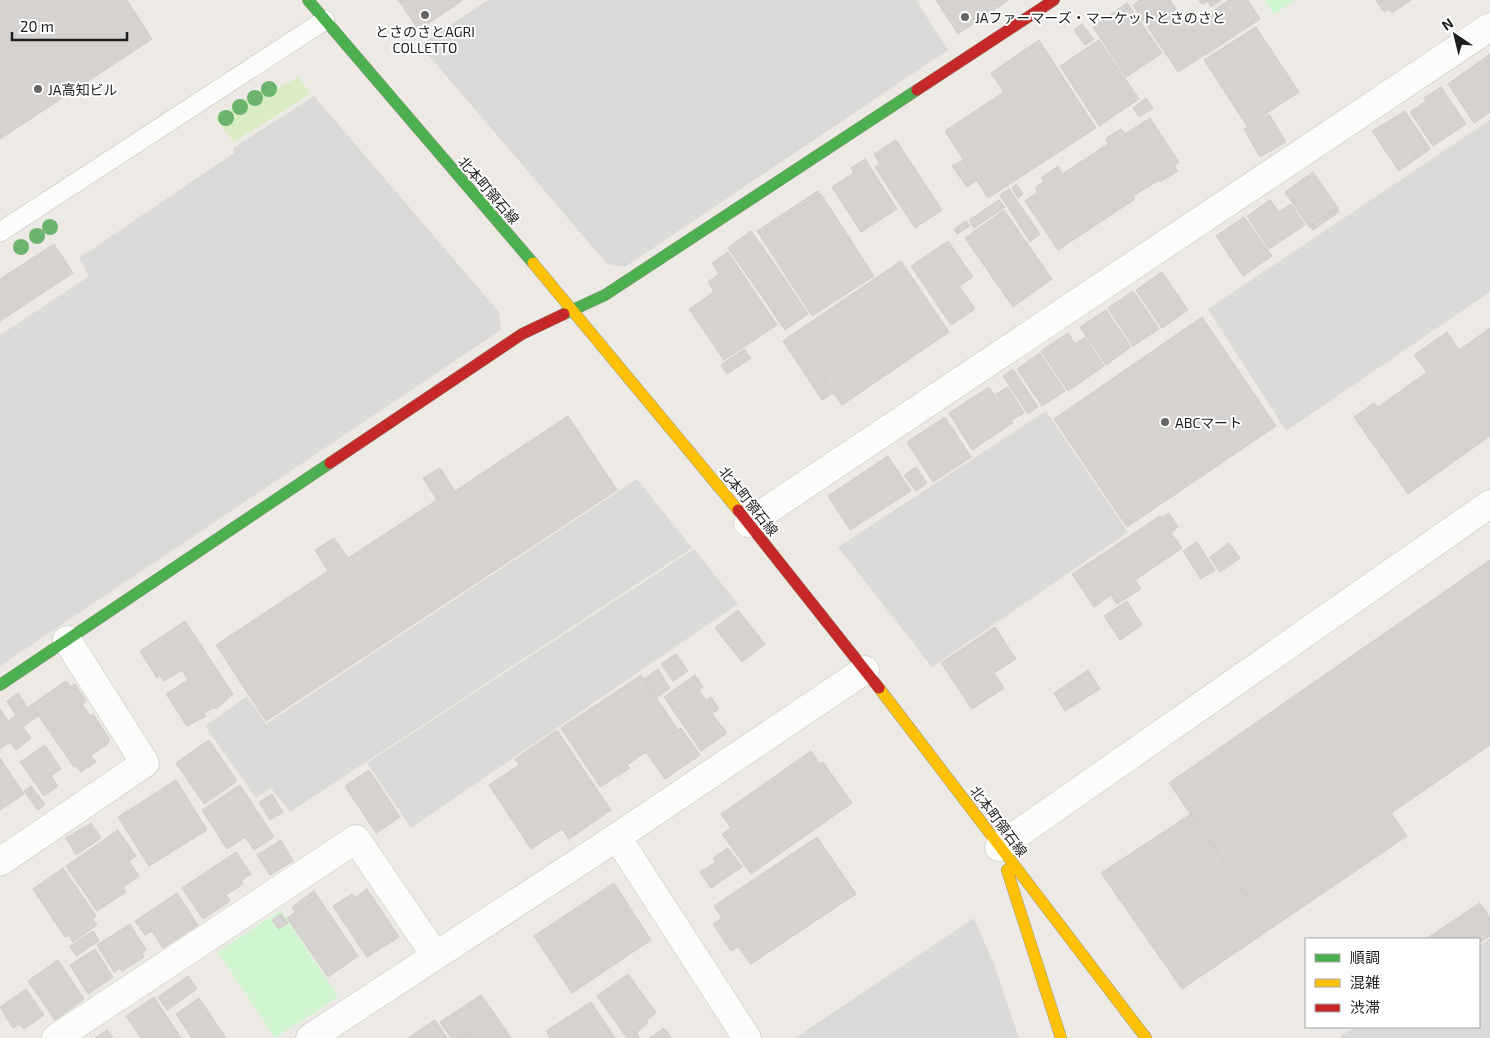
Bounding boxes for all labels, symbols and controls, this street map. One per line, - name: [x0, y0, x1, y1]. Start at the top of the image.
- marker: とさのさとAGRI COLLETTO: [419, 9, 431, 21]
- place label: JAファーマーズ・マーケットとさのさと: [975, 9, 1226, 26]
- scale bar: [12, 10, 128, 42]
- north arrow: [1430, 10, 1480, 60]
- marker: JAファーマーズ・マーケットとさのさと: [959, 11, 971, 23]
- text: N: [1438, 14, 1456, 34]
- text: 20 m: [20, 17, 54, 35]
- place label: とさのさとAGRI COLLETTO: [375, 23, 475, 56]
- place label: JA高知ビル: [48, 81, 117, 98]
- marker: JA高知ビル: [32, 83, 44, 95]
- street label: 北本町領石線: [455, 153, 523, 227]
- place label: ABCマート: [1175, 414, 1242, 431]
- marker: ABCマート: [1159, 416, 1171, 428]
- street label: 北本町領石線: [716, 463, 782, 539]
- street label: 北本町領石線: [967, 782, 1031, 860]
- legend: [1305, 938, 1480, 1028]
- text: 順調: [1350, 948, 1380, 966]
- text: 混雑: [1350, 973, 1380, 991]
- text: 渋滞: [1350, 998, 1380, 1016]

